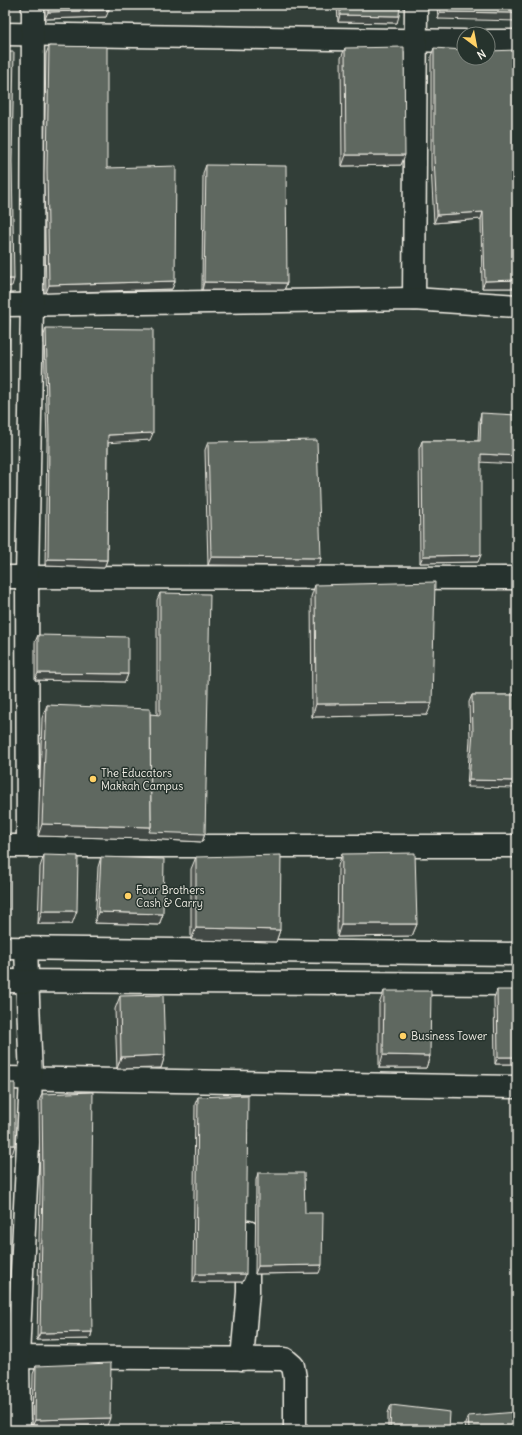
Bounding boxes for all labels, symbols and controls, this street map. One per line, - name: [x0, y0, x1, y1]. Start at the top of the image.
- north arrow: [456, 26, 496, 66]
- text: N: [474, 47, 488, 62]
- place label: The Educators Makkah Campus: [101, 766, 183, 793]
- marker: The Educators Makkah Campus: [88, 774, 98, 784]
- place label: Four Brothers Cash & Carry: [136, 883, 205, 910]
- marker: Four Brothers Cash & Carry: [123, 891, 133, 901]
- place label: Business Tower: [411, 1029, 488, 1043]
- marker: Business Tower: [398, 1031, 408, 1041]

